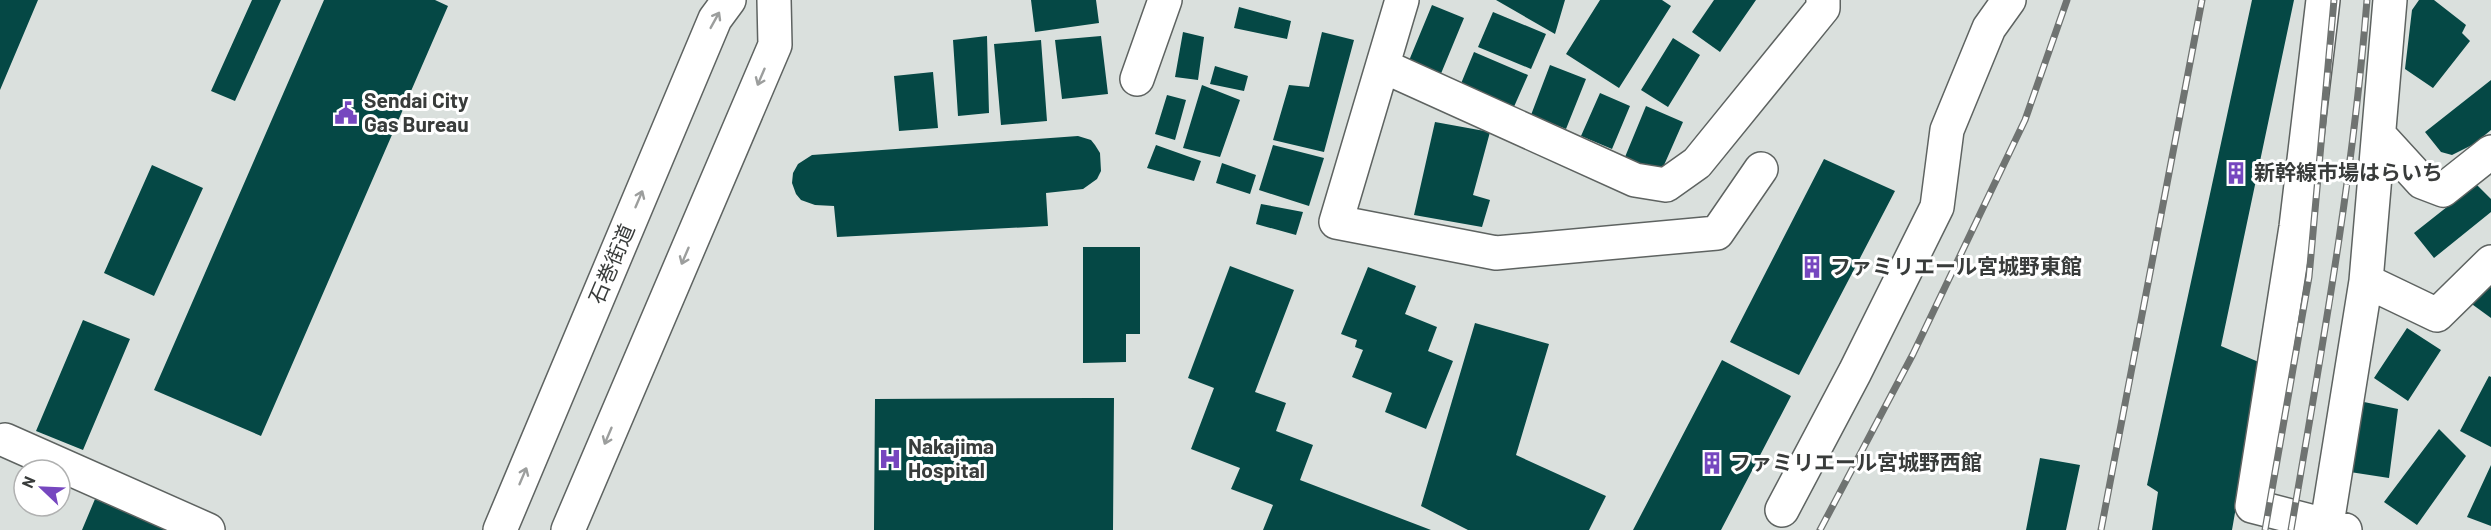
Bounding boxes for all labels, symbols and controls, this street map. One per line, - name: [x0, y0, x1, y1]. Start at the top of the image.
- one-way arrow: [709, 12, 721, 29]
- one-way arrow: [755, 67, 766, 85]
- place label: Sendai City Gas Bureau: [364, 87, 469, 136]
- public building icon: Sendai City Gas Bureau: [333, 100, 359, 126]
- place label: 新幹線市場はらいち: [2254, 159, 2443, 184]
- building icon: 新幹線市場はらいち: [2223, 160, 2249, 186]
- one-way arrow: [634, 191, 645, 209]
- street label: 石巻街道: [583, 220, 639, 307]
- one-way arrow: [679, 247, 690, 265]
- place label: ファミリエール宮城野東館: [1830, 253, 2082, 278]
- building icon: ファミリエール宮城野東館: [1799, 254, 1825, 280]
- one-way arrow: [602, 426, 614, 444]
- place label: Nakajima Hospital: [908, 433, 994, 482]
- hospital icon: Nakajima Hospital: [877, 446, 903, 472]
- place label: ファミリエール宮城野西館: [1730, 449, 1982, 474]
- building icon: ファミリエール宮城野西館: [1699, 450, 1725, 476]
- north arrow: [12, 458, 72, 518]
- one-way arrow: [518, 467, 529, 486]
- text: N: [17, 473, 39, 491]

